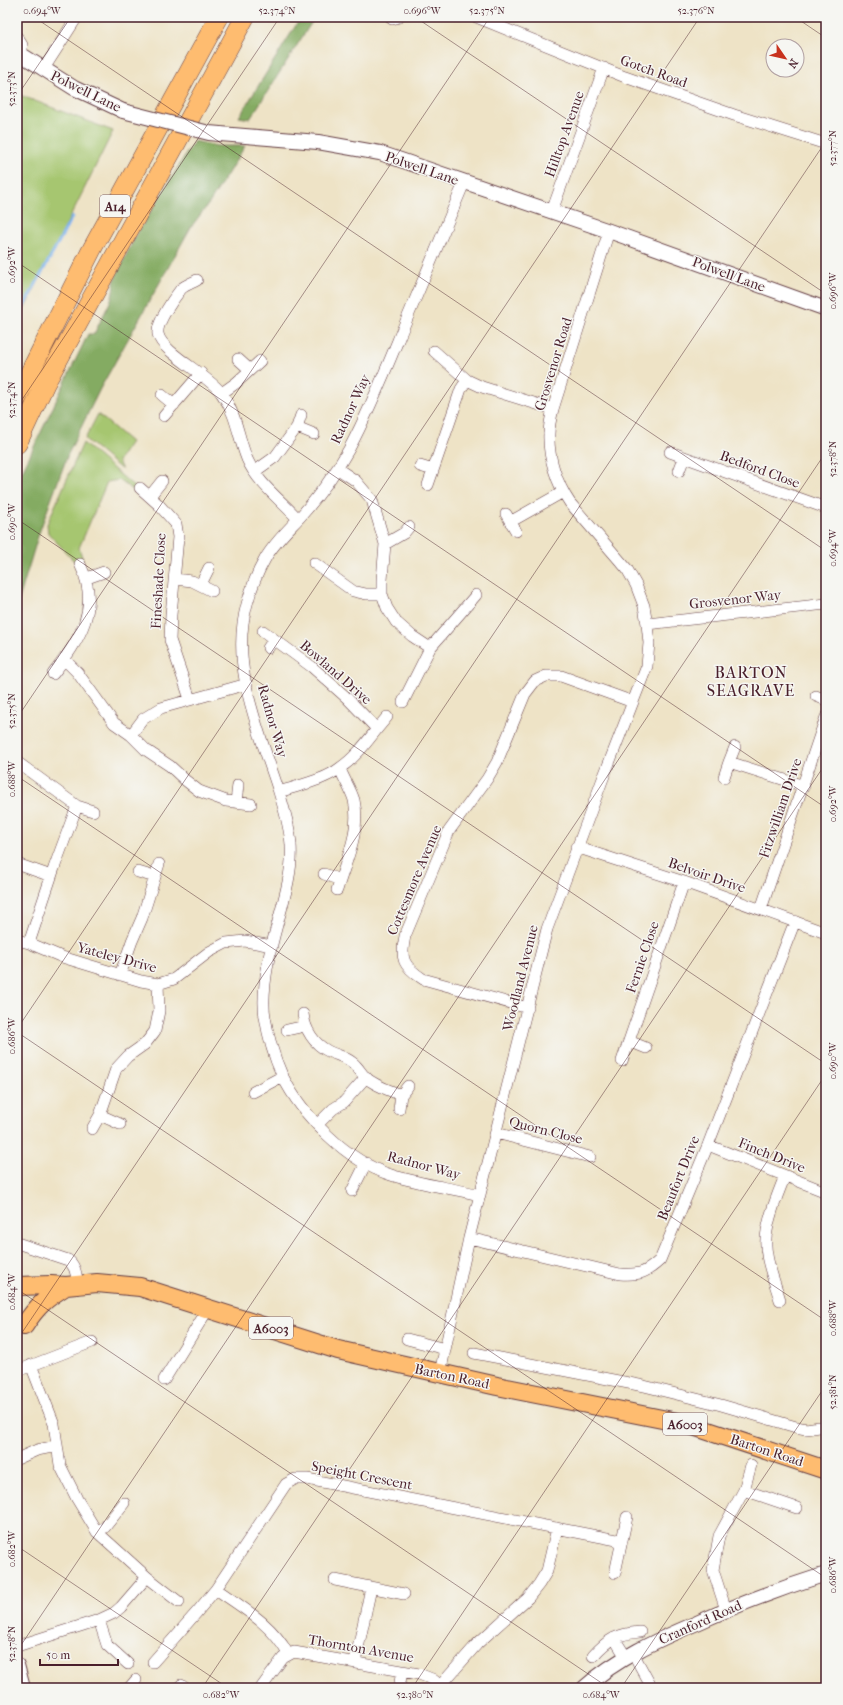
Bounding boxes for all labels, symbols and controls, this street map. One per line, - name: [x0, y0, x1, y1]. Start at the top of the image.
- text: 0.694°W: [23, 5, 62, 17]
- text: 52.374°N: [258, 5, 296, 17]
- text: 0.696°W: [404, 5, 442, 17]
- text: 52.375°N: [469, 5, 505, 17]
- text: 52.376°N: [678, 5, 715, 17]
- north arrow: [765, 38, 805, 78]
- street label: Gotch Road: [618, 51, 690, 92]
- text: N: [785, 56, 801, 71]
- street label: Polwell Lane: [48, 67, 124, 116]
- text: 52.373°N: [6, 71, 18, 107]
- street label: Hilltop Avenue: [541, 89, 588, 180]
- text: 52.377°N: [827, 129, 839, 166]
- street label: Polwell Lane: [383, 148, 461, 189]
- road number: A14: [100, 195, 130, 217]
- text: 0.692°W: [6, 245, 18, 283]
- street label: Polwell Lane: [690, 253, 768, 296]
- text: 0.696°W: [827, 271, 839, 309]
- street label: Grosvenor Road: [531, 315, 576, 413]
- street label: Radnor Way: [327, 371, 374, 447]
- text: 52.374°N: [6, 381, 18, 419]
- text: 52.378°N: [827, 440, 839, 477]
- street label: Bedford Close: [718, 447, 802, 492]
- text: 0.690°W: [6, 502, 18, 541]
- text: 0.694°W: [827, 528, 839, 567]
- street label: Fineshade Close: [147, 533, 170, 629]
- street label: Grosvenor Way: [688, 586, 782, 613]
- street label: Bowland Drive: [296, 637, 375, 708]
- district label: BARTON SEAGRAVE: [707, 663, 795, 700]
- street label: Radnor Way: [254, 683, 291, 760]
- text: 52.375°N: [6, 693, 18, 729]
- street label: Fitzwilliam Drive: [755, 756, 806, 860]
- text: 0.688°W: [6, 760, 18, 797]
- text: 0.692°W: [827, 784, 839, 822]
- street label: Cottesmore Avenue: [384, 822, 445, 938]
- street label: Belvoir Drive: [666, 854, 748, 897]
- street label: Fernie Close: [622, 919, 663, 995]
- street label: Woodland Avenue: [499, 923, 542, 1034]
- street label: Yateley Drive: [74, 938, 159, 976]
- text: 0.686°W: [6, 1016, 18, 1054]
- text: 0.690°W: [827, 1041, 839, 1080]
- street label: Quorn Close: [507, 1113, 584, 1148]
- street label: Beaufort Drive: [654, 1133, 703, 1223]
- street label: Finch Drive: [736, 1134, 808, 1177]
- street label: Radnor Way: [385, 1148, 463, 1184]
- text: 0.684°W: [6, 1272, 18, 1311]
- text: 0.688°W: [827, 1299, 839, 1336]
- road number: A6003: [249, 1317, 293, 1339]
- street label: Barton Road: [413, 1360, 491, 1393]
- text: 52.381°N: [827, 1374, 839, 1410]
- road number: A6003: [663, 1413, 707, 1435]
- street label: Barton Road: [728, 1431, 806, 1470]
- street label: Speight Crescent: [310, 1457, 414, 1494]
- text: 0.682°W: [6, 1530, 18, 1567]
- text: 0.686°W: [827, 1555, 839, 1593]
- street label: Cranford Road: [656, 1596, 745, 1648]
- text: 52.378°N: [6, 1625, 18, 1662]
- street label: Thornton Avenue: [307, 1631, 415, 1666]
- scale bar: [40, 1641, 118, 1667]
- text: 50 m: [46, 1648, 70, 1662]
- text: 0.682°W: [203, 1689, 240, 1701]
- text: 52.380°N: [396, 1689, 434, 1701]
- text: 0.684°W: [582, 1689, 621, 1701]

